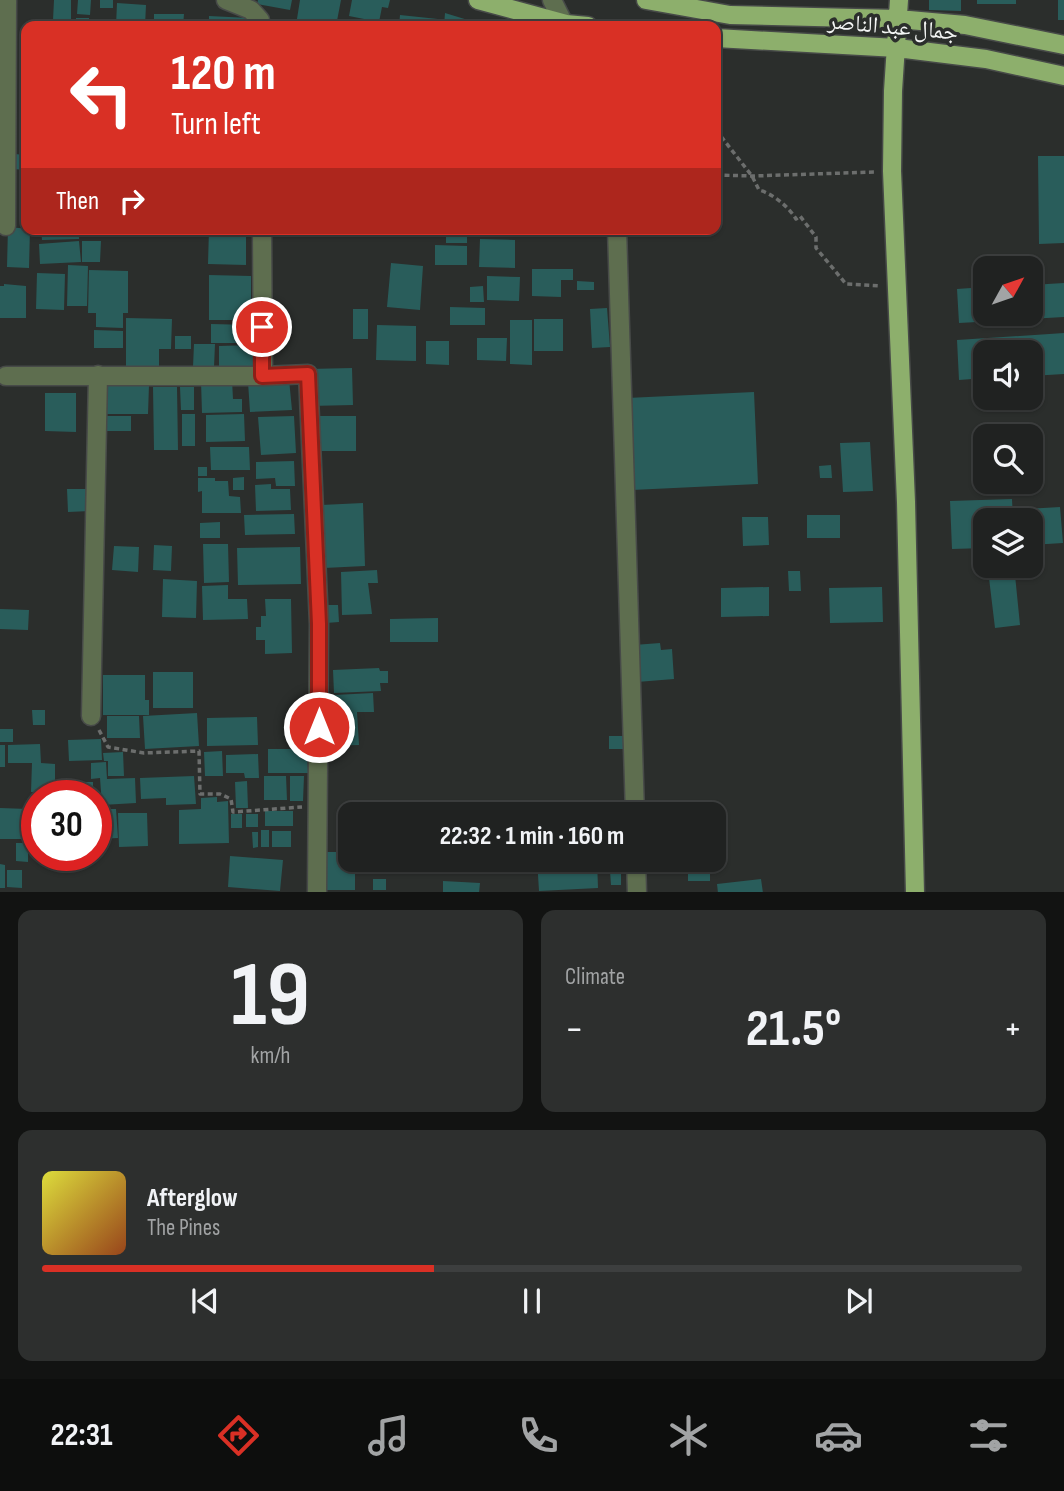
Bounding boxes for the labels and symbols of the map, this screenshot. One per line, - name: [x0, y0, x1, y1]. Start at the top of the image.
- street label: جمال عبد الناصر: [826, 7, 959, 47]
- north arrow: [973, 256, 1043, 326]
- pin: [232, 297, 292, 357]
- position arrow: [282, 690, 356, 764]
- speed limit sign: 30: [21, 780, 112, 871]

